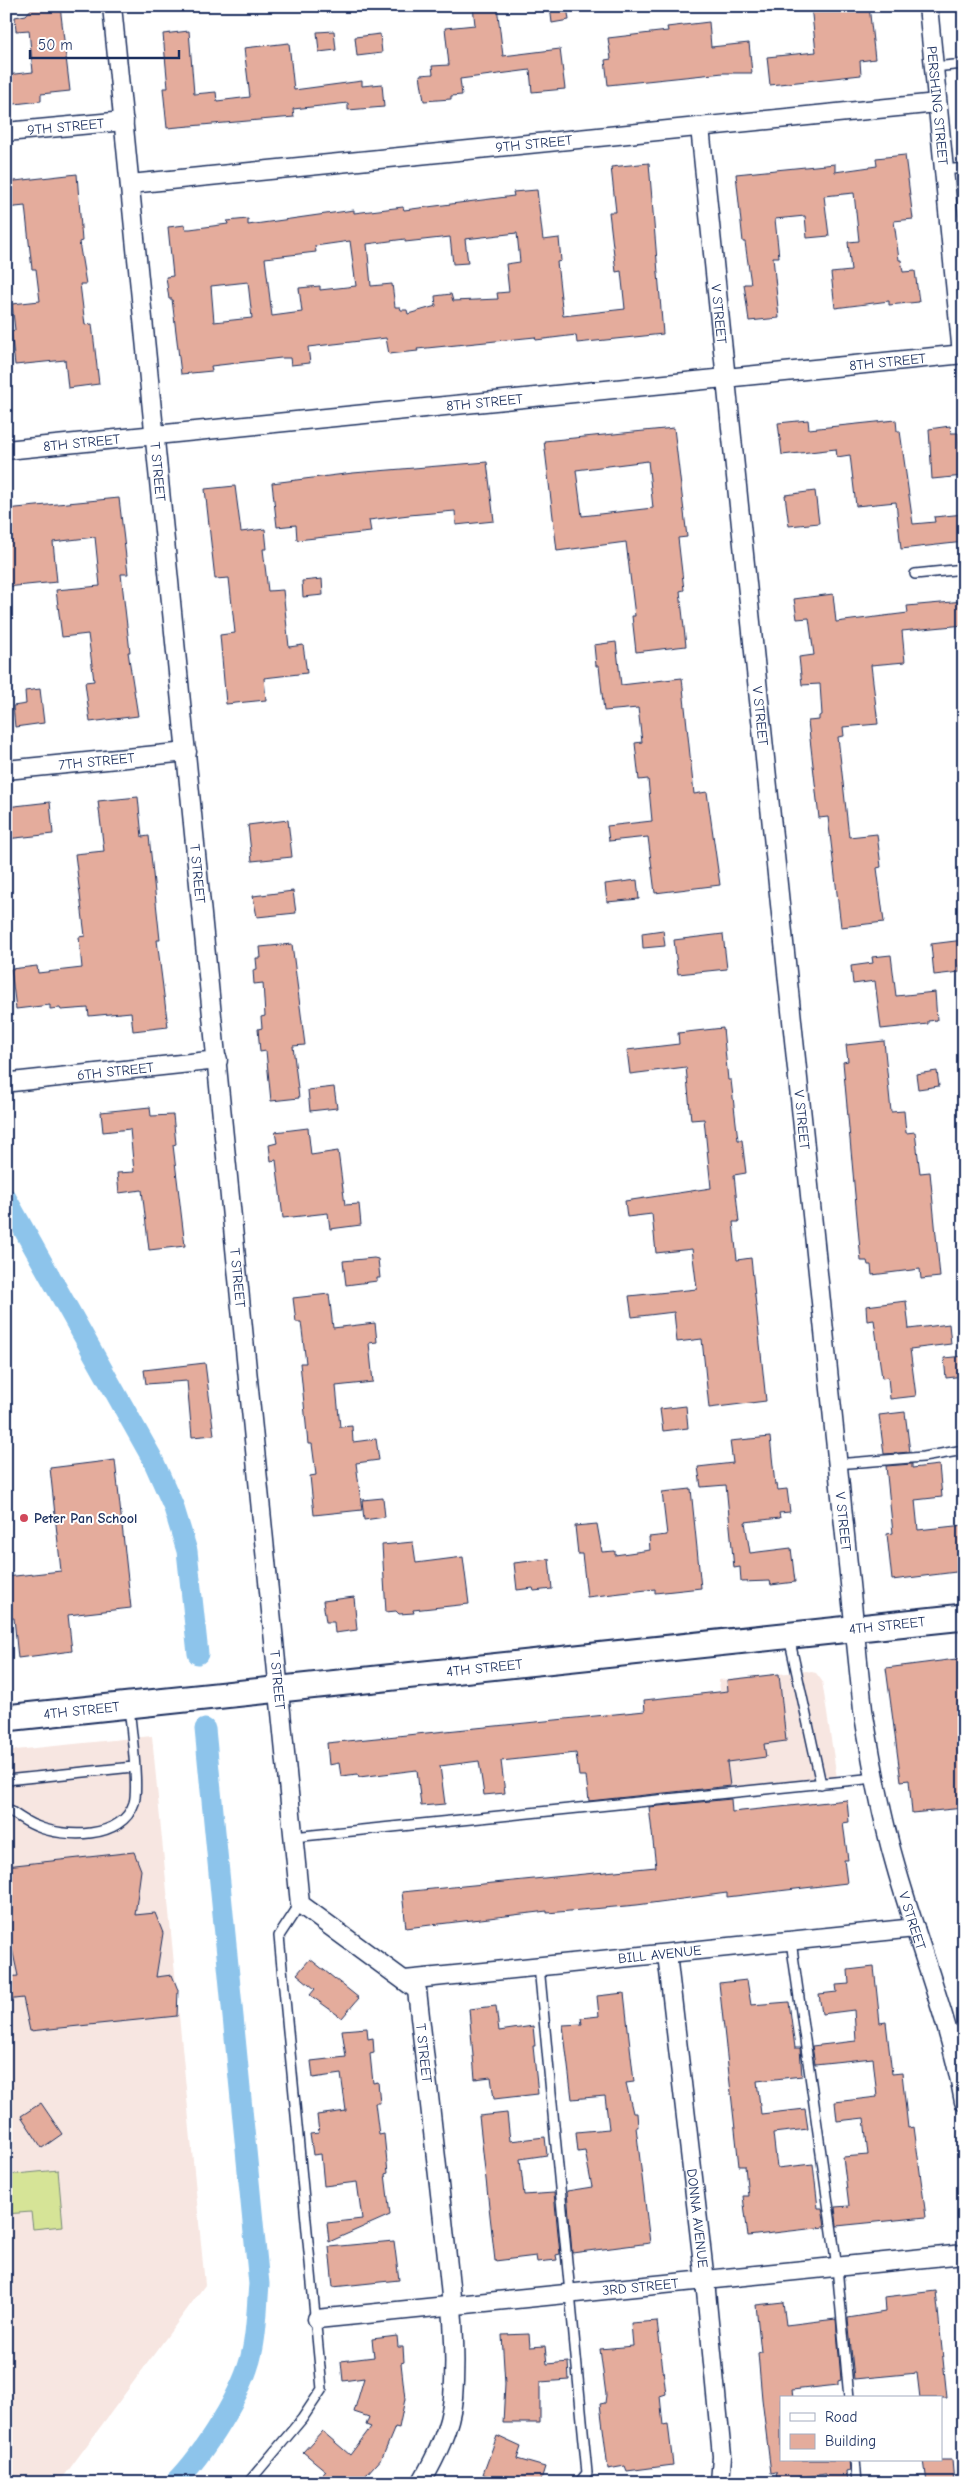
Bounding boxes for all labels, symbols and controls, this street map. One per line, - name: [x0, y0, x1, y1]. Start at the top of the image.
- scale bar: [30, 28, 179, 60]
- text: 50 m: [38, 36, 73, 54]
- street label: PERSHING STREET: [923, 45, 952, 167]
- street label: 9TH STREET: [27, 114, 106, 138]
- street label: 9TH STREET: [495, 131, 574, 156]
- street label: V STREET: [708, 283, 731, 345]
- street label: 8TH STREET: [848, 349, 927, 374]
- street label: 8TH STREET: [445, 390, 524, 414]
- street label: 8TH STREET: [42, 430, 121, 455]
- street label: T STREET: [147, 441, 170, 503]
- street label: V STREET: [749, 685, 772, 747]
- street label: 7TH STREET: [58, 749, 136, 773]
- street label: T STREET: [187, 843, 209, 905]
- street label: 6TH STREET: [76, 1058, 155, 1084]
- street label: V STREET: [791, 1089, 814, 1151]
- street label: T STREET: [227, 1247, 249, 1309]
- street label: V STREET: [832, 1491, 855, 1553]
- place label: Peter Pan School: [34, 1510, 137, 1527]
- marker: Peter Pan School: [18, 1512, 30, 1524]
- street label: 4TH STREET: [848, 1613, 927, 1638]
- street label: T STREET: [266, 1649, 289, 1711]
- street label: 4TH STREET: [445, 1655, 524, 1680]
- street label: 4TH STREET: [43, 1697, 121, 1722]
- street label: V STREET: [895, 1890, 930, 1952]
- street label: BILL AVENUE: [617, 1941, 702, 1967]
- street label: T STREET: [412, 2023, 436, 2084]
- street label: DONNA AVENUE: [683, 2168, 712, 2269]
- street label: 3RD STREET: [601, 2274, 680, 2299]
- legend: [780, 2396, 942, 2462]
- text: Road: [825, 2408, 857, 2426]
- text: Building: [825, 2432, 876, 2450]

